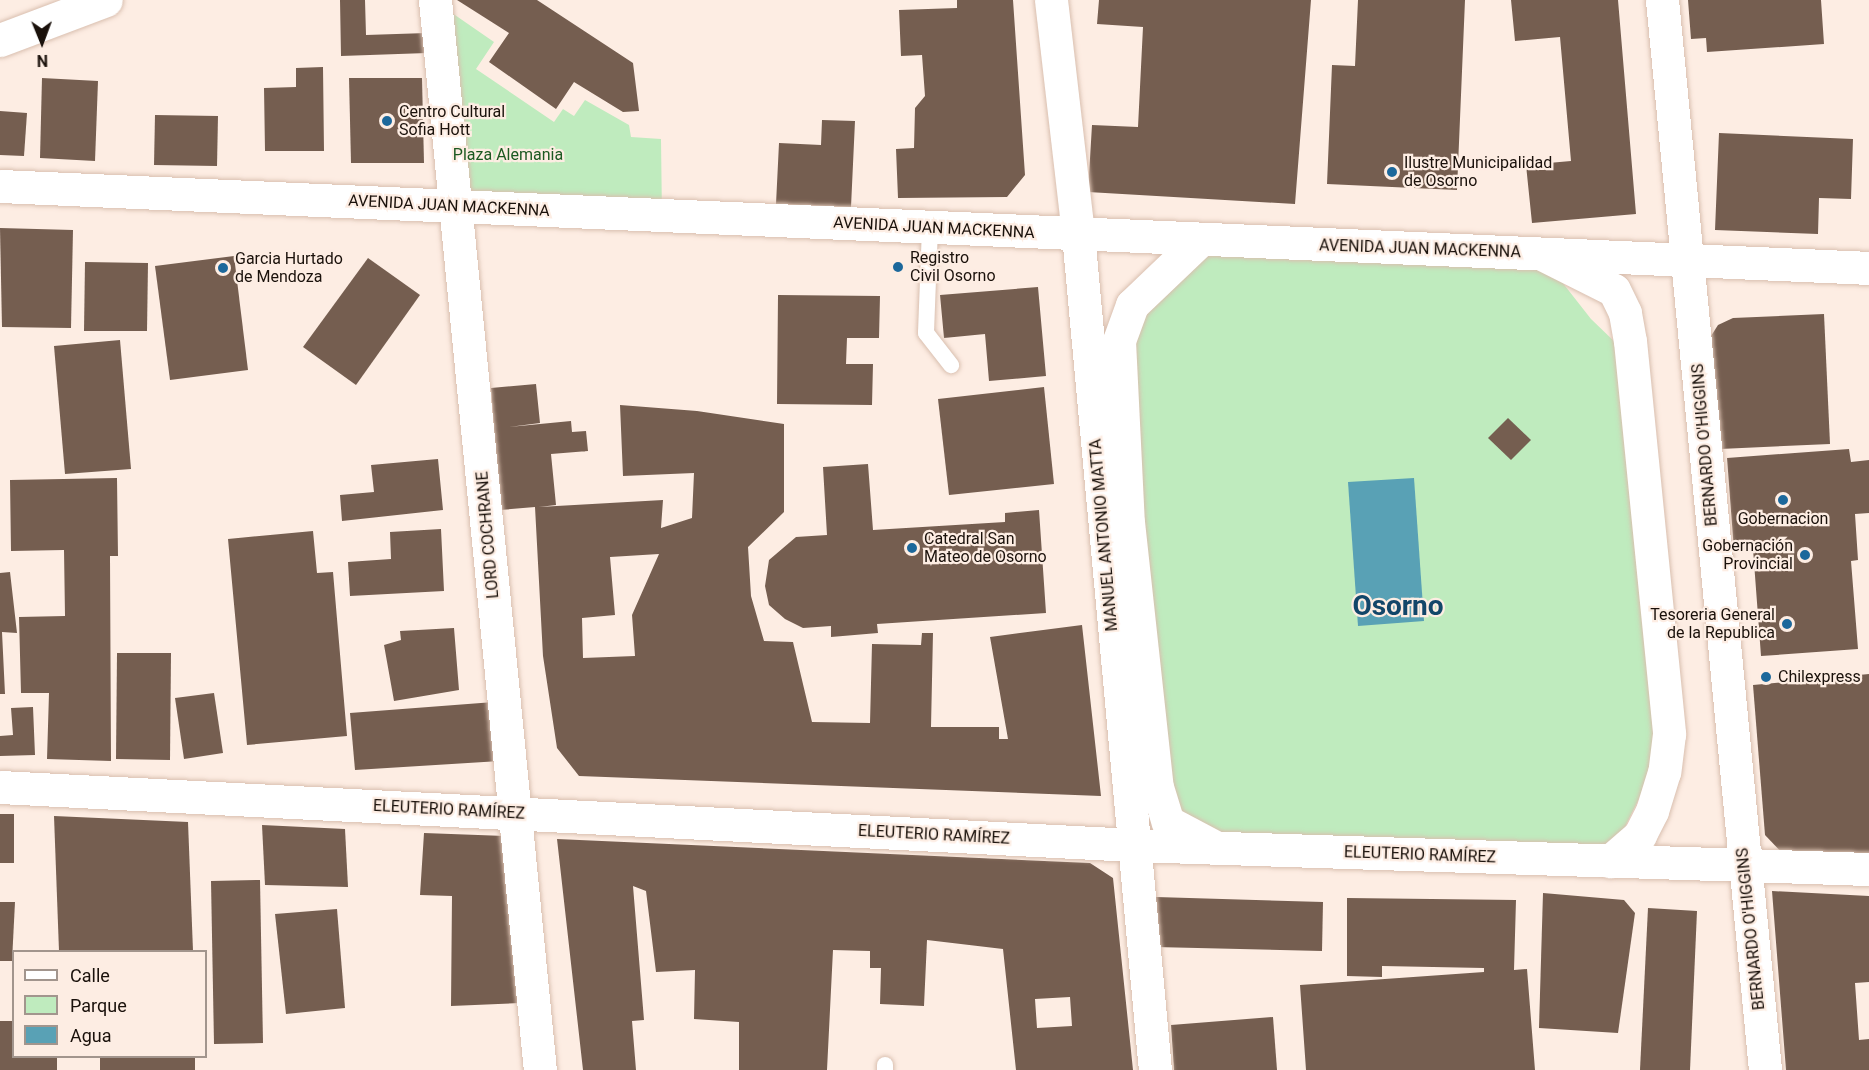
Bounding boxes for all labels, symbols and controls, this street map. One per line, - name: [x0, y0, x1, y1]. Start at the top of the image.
- north arrow: [12, 12, 72, 72]
- text: N: [37, 51, 48, 70]
- place label: Centro Cultural Sofia Hott: [399, 102, 505, 140]
- marker: Centro Cultural Sofia Hott: [380, 114, 394, 128]
- park label: Plaza Alemania: [453, 145, 563, 165]
- place label: Ilustre Municipalidad de Osorno: [1404, 153, 1552, 191]
- marker: Ilustre Municipalidad de Osorno: [1385, 165, 1399, 179]
- street label: AVENIDA JUAN MACKENNA: [348, 191, 550, 221]
- street label: AVENIDA JUAN MACKENNA: [833, 213, 1035, 243]
- street label: AVENIDA JUAN MACKENNA: [1319, 236, 1521, 262]
- place label: Registro Civil Osorno: [910, 248, 996, 286]
- place label: Garcia Hurtado de Mendoza: [235, 249, 343, 287]
- marker: Registro Civil Osorno: [891, 260, 905, 274]
- marker: Garcia Hurtado de Mendoza: [216, 261, 230, 275]
- street label: BERNARDO O'HIGGINS: [1688, 363, 1722, 527]
- street label: MANUEL ANTONIO MATTA: [1086, 438, 1122, 632]
- street label: LORD COCHRANE: [473, 471, 503, 599]
- marker: Gobernacion: [1776, 493, 1790, 507]
- place label: Gobernacion: [1738, 509, 1828, 529]
- place label: Catedral San Mateo de Osorno: [924, 529, 1047, 567]
- place label: Gobernación Provincial: [1702, 536, 1793, 574]
- marker: Catedral San Mateo de Osorno: [905, 541, 919, 555]
- marker: Gobernación Provincial: [1798, 548, 1812, 562]
- district label: Osorno: [1352, 589, 1444, 623]
- place label: Tesoreria General de la Republica: [1650, 605, 1775, 643]
- marker: Tesoreria General de la Republica: [1780, 617, 1794, 631]
- place label: Chilexpress: [1778, 667, 1861, 687]
- marker: Chilexpress: [1759, 670, 1773, 684]
- street label: ELEUTERIO RAMÍREZ: [373, 796, 525, 824]
- street label: ELEUTERIO RAMÍREZ: [858, 821, 1010, 849]
- street label: ELEUTERIO RAMÍREZ: [1344, 843, 1496, 867]
- street label: BERNARDO O'HIGGINS: [1733, 847, 1769, 1011]
- legend: [12, 950, 207, 1058]
- text: Calle: [70, 965, 110, 986]
- text: Parque: [70, 995, 127, 1016]
- text: Agua: [70, 1025, 112, 1046]

